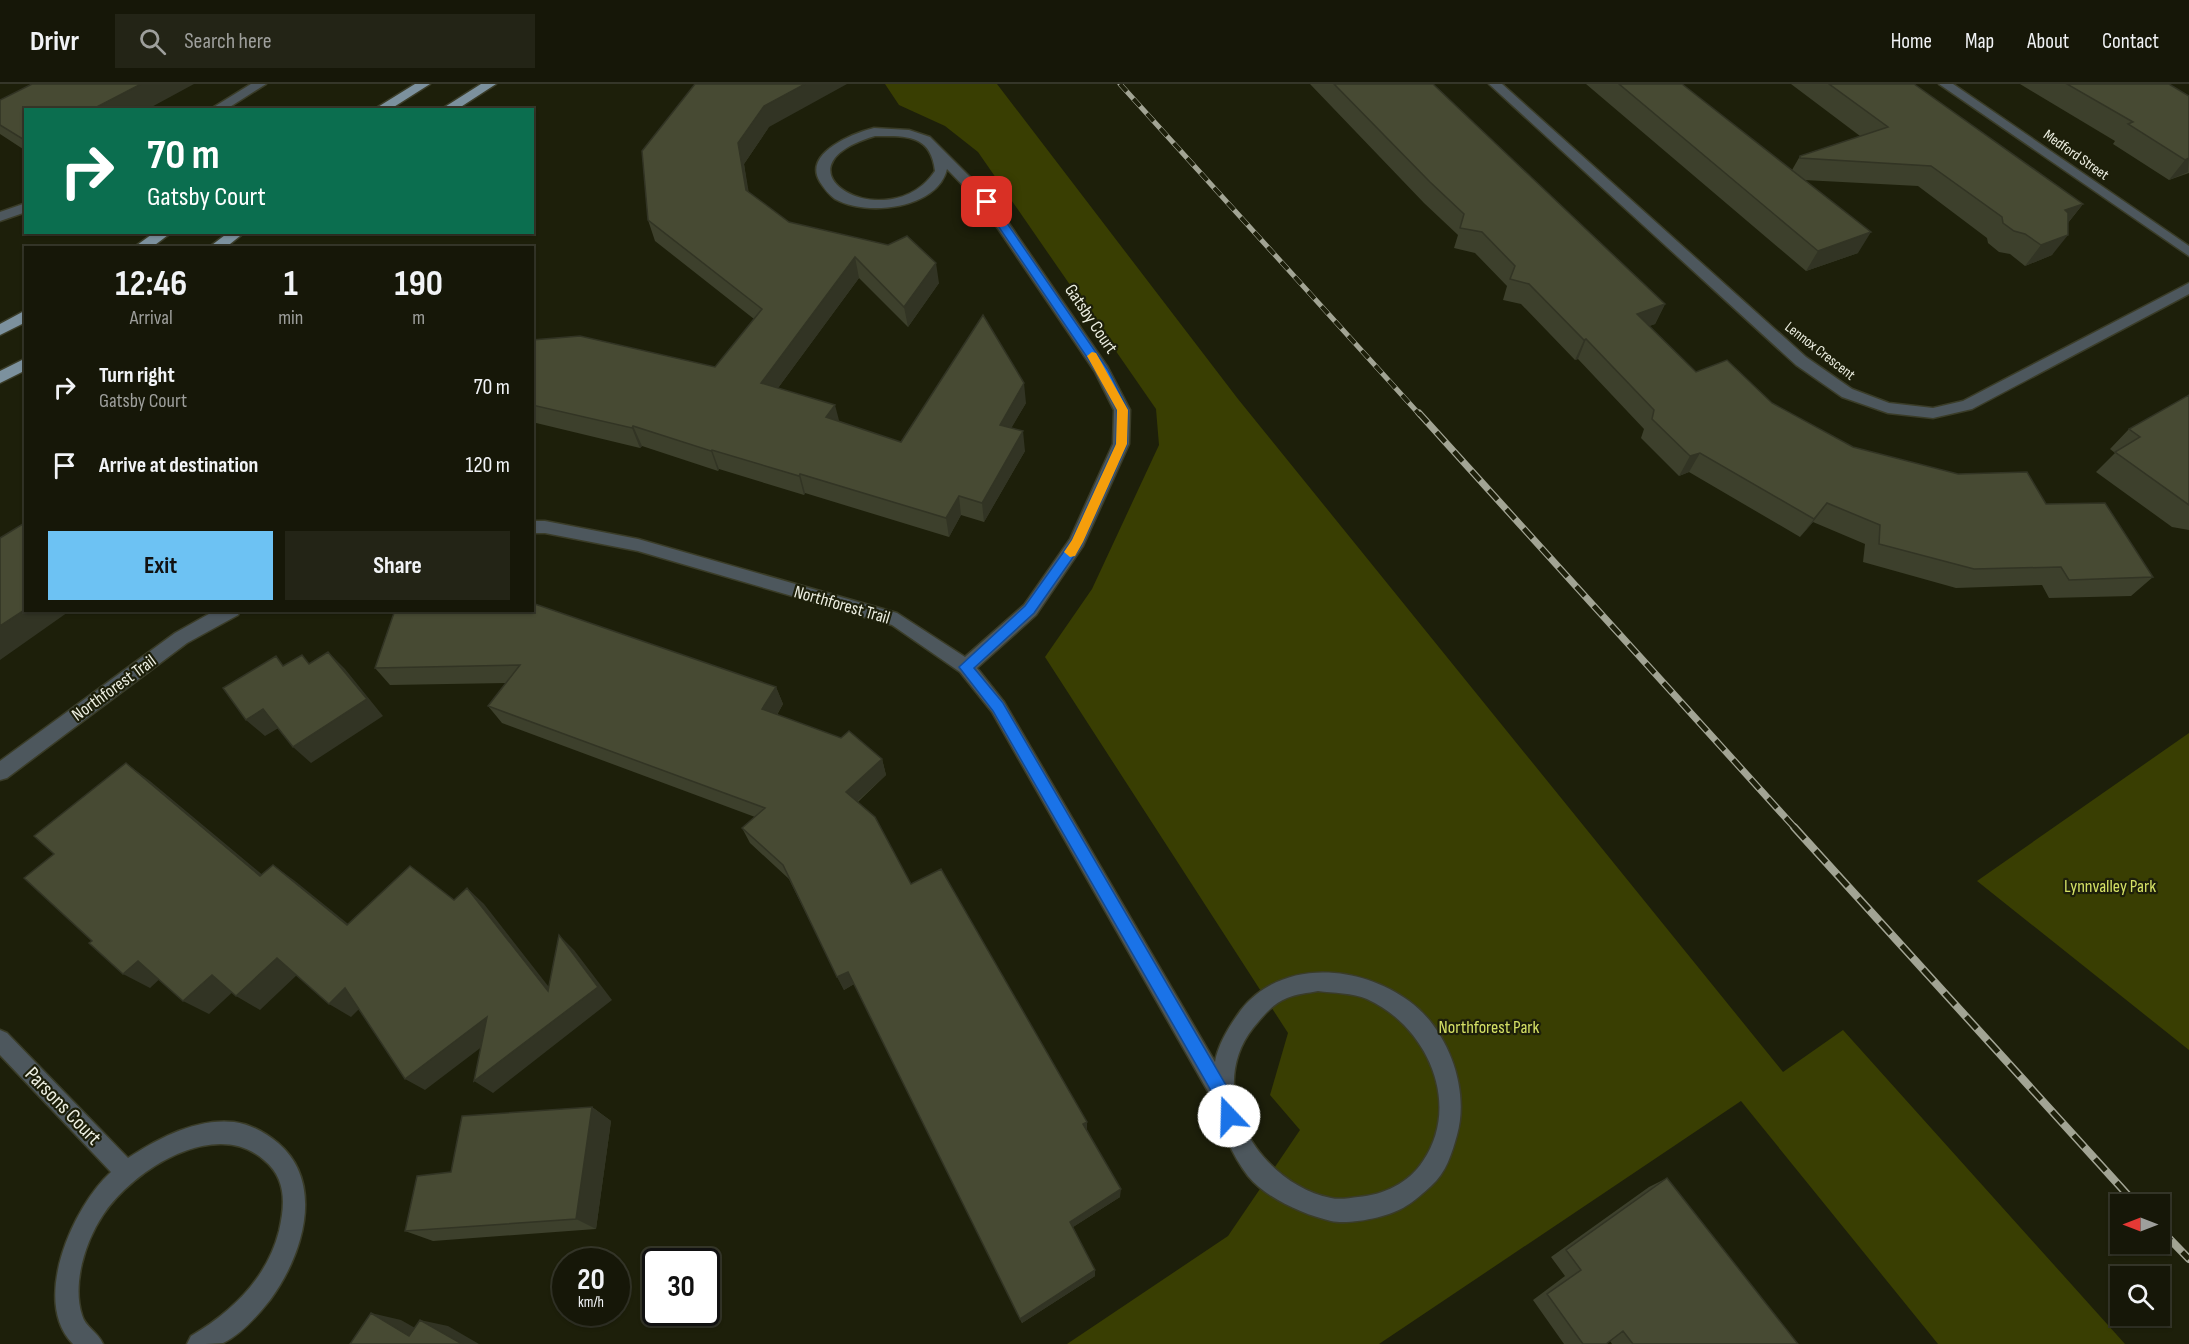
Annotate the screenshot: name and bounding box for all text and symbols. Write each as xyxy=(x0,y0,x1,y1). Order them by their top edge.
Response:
search box xyxy=(115,14,535,68)
text: Drivr xyxy=(30,25,79,58)
icon: search xyxy=(136,25,169,58)
text: Search here xyxy=(184,28,272,55)
text: Home xyxy=(1891,29,1932,54)
text: Map xyxy=(1965,29,1994,54)
text: About xyxy=(2027,29,2069,54)
text: Contact xyxy=(2102,29,2159,54)
street label: Medford Street xyxy=(2040,125,2113,185)
text: 70 m xyxy=(147,130,220,181)
icon: right xyxy=(48,132,126,210)
pin xyxy=(961,176,1012,227)
text: Gatsby Court xyxy=(147,181,266,213)
icon: arrive xyxy=(970,185,1003,218)
text: 12:46 xyxy=(115,263,187,306)
text: 1 xyxy=(284,263,298,306)
text: 190 xyxy=(395,263,443,306)
street label: Gatsby Court xyxy=(1060,280,1122,358)
text: Arrival xyxy=(130,306,173,330)
text: min xyxy=(278,306,303,330)
text: m xyxy=(412,306,425,330)
street label: Lennox Crescent xyxy=(1781,318,1859,385)
text: Turn right xyxy=(99,362,175,389)
icon: right xyxy=(48,371,81,404)
text: 70 m xyxy=(474,374,510,401)
text: Gatsby Court xyxy=(99,389,187,413)
icon: arrive xyxy=(48,449,81,482)
text: Arrive at destination xyxy=(99,452,258,479)
text: 120 m xyxy=(466,452,510,479)
button: Exit xyxy=(48,531,273,600)
button: Share xyxy=(285,531,510,600)
street label: Northforest Trail xyxy=(792,581,892,629)
street label: Northforest Trail xyxy=(68,650,160,726)
park label: Lynnvalley Park xyxy=(2064,876,2156,897)
park label: Northforest Park xyxy=(1439,1017,1540,1038)
street label: Parsons Court xyxy=(20,1062,106,1150)
position arrow xyxy=(1197,1084,1261,1148)
north arrow xyxy=(2110,1194,2170,1254)
map controls xyxy=(2110,1194,2170,1326)
speed limit sign: 30 xyxy=(642,1248,720,1326)
text: 20 xyxy=(577,1262,605,1298)
button: search xyxy=(2110,1266,2170,1326)
text: km/h xyxy=(578,1293,604,1312)

